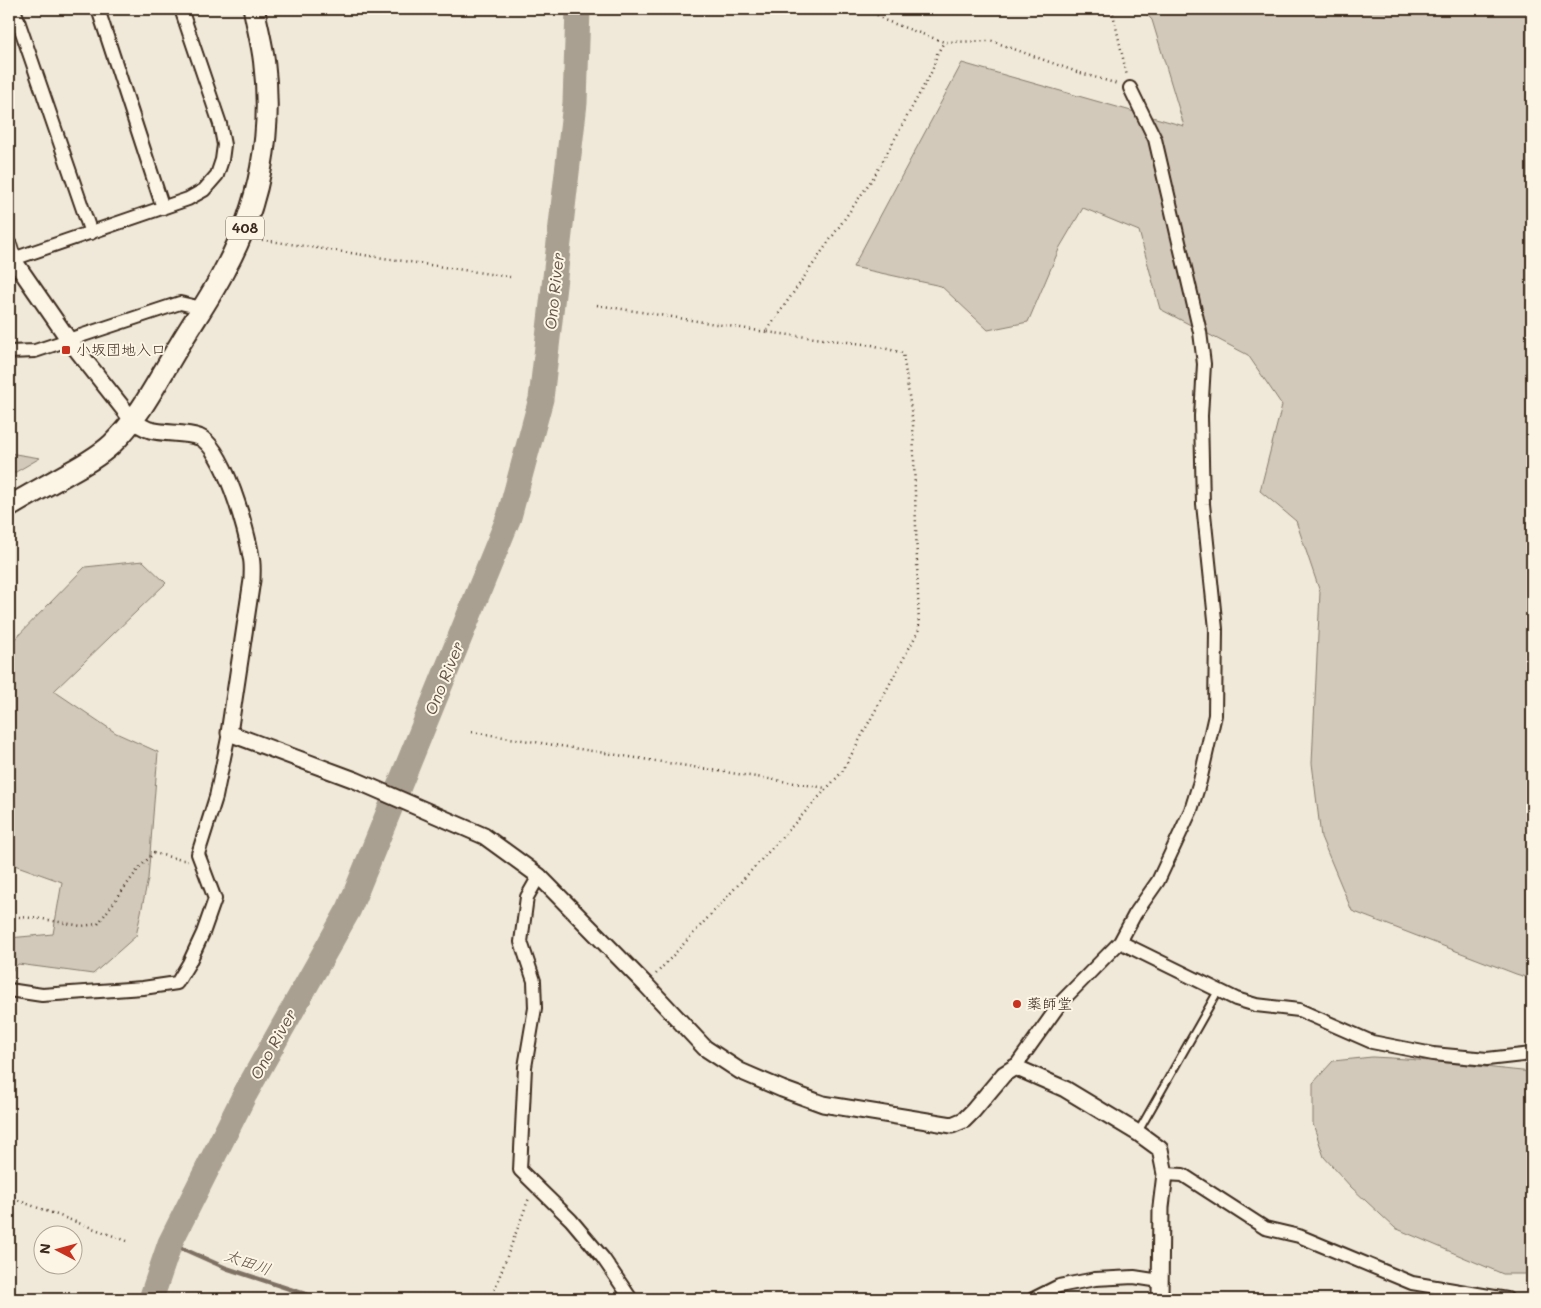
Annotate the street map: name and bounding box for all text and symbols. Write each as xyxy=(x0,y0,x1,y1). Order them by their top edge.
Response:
road number: 408 xyxy=(226,217,264,240)
water label: Ono River xyxy=(539,251,568,331)
place label: 小坂団地入口 xyxy=(76,339,166,359)
marker: 小坂団地入口 xyxy=(60,344,72,356)
water label: Ono River xyxy=(419,638,468,718)
place label: 薬師堂 xyxy=(1027,993,1072,1013)
marker: 薬師堂 xyxy=(1011,998,1023,1010)
water label: Ono River xyxy=(245,1005,301,1083)
north arrow xyxy=(32,1226,82,1276)
text: N xyxy=(35,1242,55,1255)
water label: 太田川 xyxy=(222,1244,274,1279)

